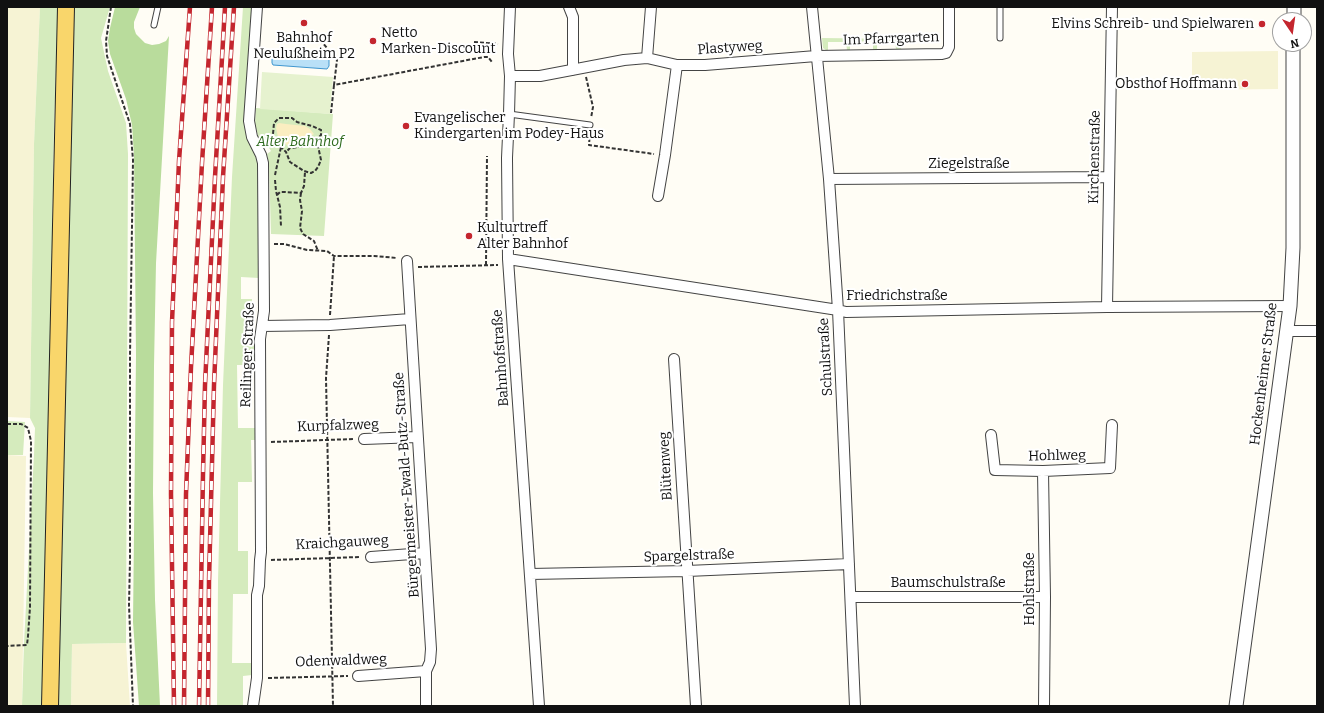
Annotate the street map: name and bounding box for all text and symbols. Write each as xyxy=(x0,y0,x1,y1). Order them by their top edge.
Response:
north arrow xyxy=(1272,12,1312,52)
place label: Elvins Schreib- und Spielwaren xyxy=(1051,16,1254,32)
marker: Bahnhof Neulußheim P2 xyxy=(299,18,309,28)
marker: Elvins Schreib- und Spielwaren xyxy=(1257,19,1267,29)
place label: Netto Marken-Discount xyxy=(381,25,495,58)
street label: Im Pfarrgarten xyxy=(842,29,940,49)
place label: Bahnhof Neulußheim P2 xyxy=(253,30,355,62)
marker: Netto Marken-Discount xyxy=(368,36,378,46)
text: N xyxy=(1289,36,1300,50)
street label: Plastyweg xyxy=(697,37,763,59)
place label: Obsthof Hoffmann xyxy=(1115,76,1237,92)
marker: Obsthof Hoffmann xyxy=(1240,79,1250,89)
place label: Evangelischer Kindergarten im Podey-Haus xyxy=(414,110,604,142)
street label: Kirchenstraße xyxy=(1086,110,1104,204)
marker: Evangelischer Kindergarten im Podey-Haus xyxy=(401,121,411,131)
park label: Alter Bahnhof xyxy=(256,134,344,150)
street label: Ziegelstraße xyxy=(928,156,1010,172)
place label: Kulturtreff Alter Bahnhof xyxy=(477,220,568,252)
marker: Kulturtreff Alter Bahnhof xyxy=(464,231,474,241)
street label: Friedrichstraße xyxy=(846,288,948,304)
street label: Reilinger Straße xyxy=(238,302,258,408)
street label: Hockenheimer Straße xyxy=(1247,302,1281,446)
street label: Bahnhofstraße xyxy=(489,309,513,407)
street label: Schulstraße xyxy=(816,317,836,397)
street label: Bürgermeister-Ewald-Butz-Straße xyxy=(391,372,423,598)
street label: Kurpfalzweg xyxy=(297,416,379,436)
street label: Blütenweg xyxy=(656,431,676,501)
street label: Hohlweg xyxy=(1028,447,1086,465)
street label: Kraichgauweg xyxy=(295,532,389,554)
street label: Spargelstraße xyxy=(643,546,735,566)
street label: Hohlstraße xyxy=(1022,552,1038,626)
street label: Baumschulstraße xyxy=(890,575,1006,591)
street label: Odenwaldweg xyxy=(295,651,387,671)

